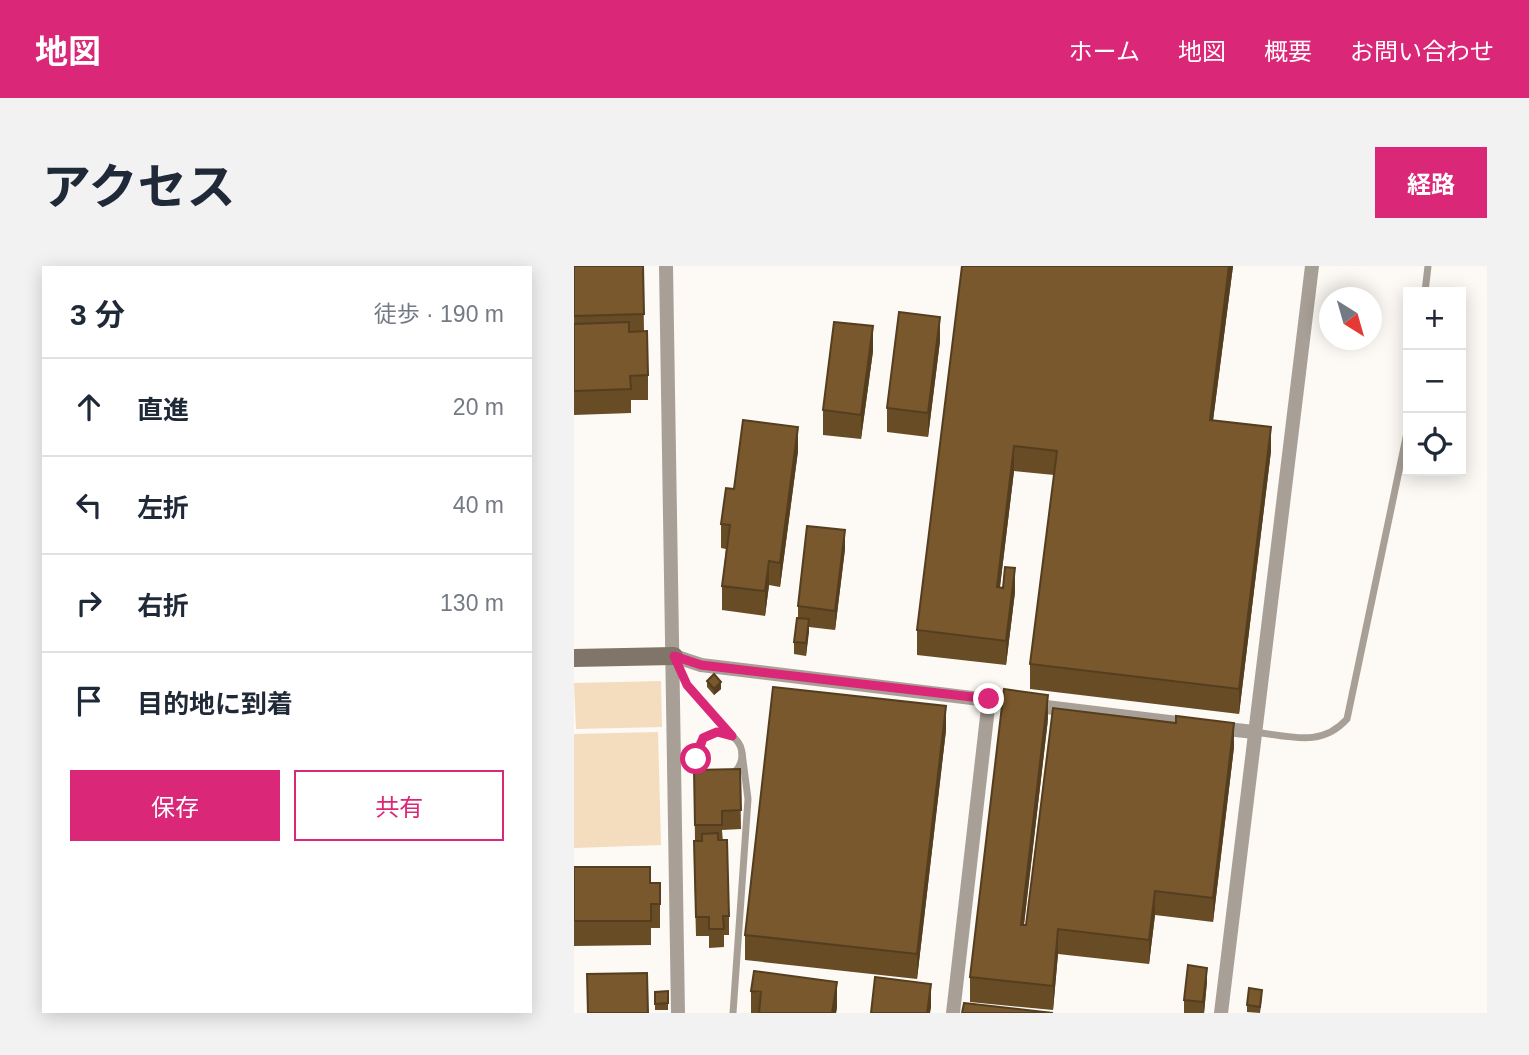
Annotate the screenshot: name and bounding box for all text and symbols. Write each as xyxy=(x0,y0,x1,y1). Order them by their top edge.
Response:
text: 地図 xyxy=(35,33,101,70)
text: ホーム xyxy=(1069,38,1140,65)
text: 地図 xyxy=(1178,38,1226,65)
text: 概要 xyxy=(1264,38,1312,65)
text: お問い合わせ xyxy=(1350,38,1494,65)
button: 経路 xyxy=(1375,147,1487,218)
text: アクセス xyxy=(42,160,236,214)
north arrow xyxy=(1319,287,1382,350)
map controls xyxy=(1403,287,1466,476)
button: + xyxy=(1403,287,1466,350)
text: 3 分 xyxy=(70,298,125,331)
text: 徒歩 · 190 m xyxy=(374,301,504,327)
button: − xyxy=(1403,350,1466,413)
icon: ahead xyxy=(70,388,108,426)
text: 20 m xyxy=(453,394,504,420)
text: 直進 xyxy=(137,395,189,425)
button: locate xyxy=(1403,413,1466,476)
icon: left xyxy=(70,486,108,524)
text: 40 m xyxy=(453,492,504,518)
text: 左折 xyxy=(137,493,189,523)
icon: right xyxy=(70,584,108,622)
text: 130 m xyxy=(440,590,504,616)
text: 右折 xyxy=(137,591,189,621)
icon: arrive xyxy=(70,682,108,720)
route end xyxy=(973,683,1004,714)
text: 目的地に到着 xyxy=(137,689,293,719)
route start xyxy=(680,743,711,774)
button: 保存 xyxy=(70,770,280,841)
button: 共有 xyxy=(294,770,504,841)

